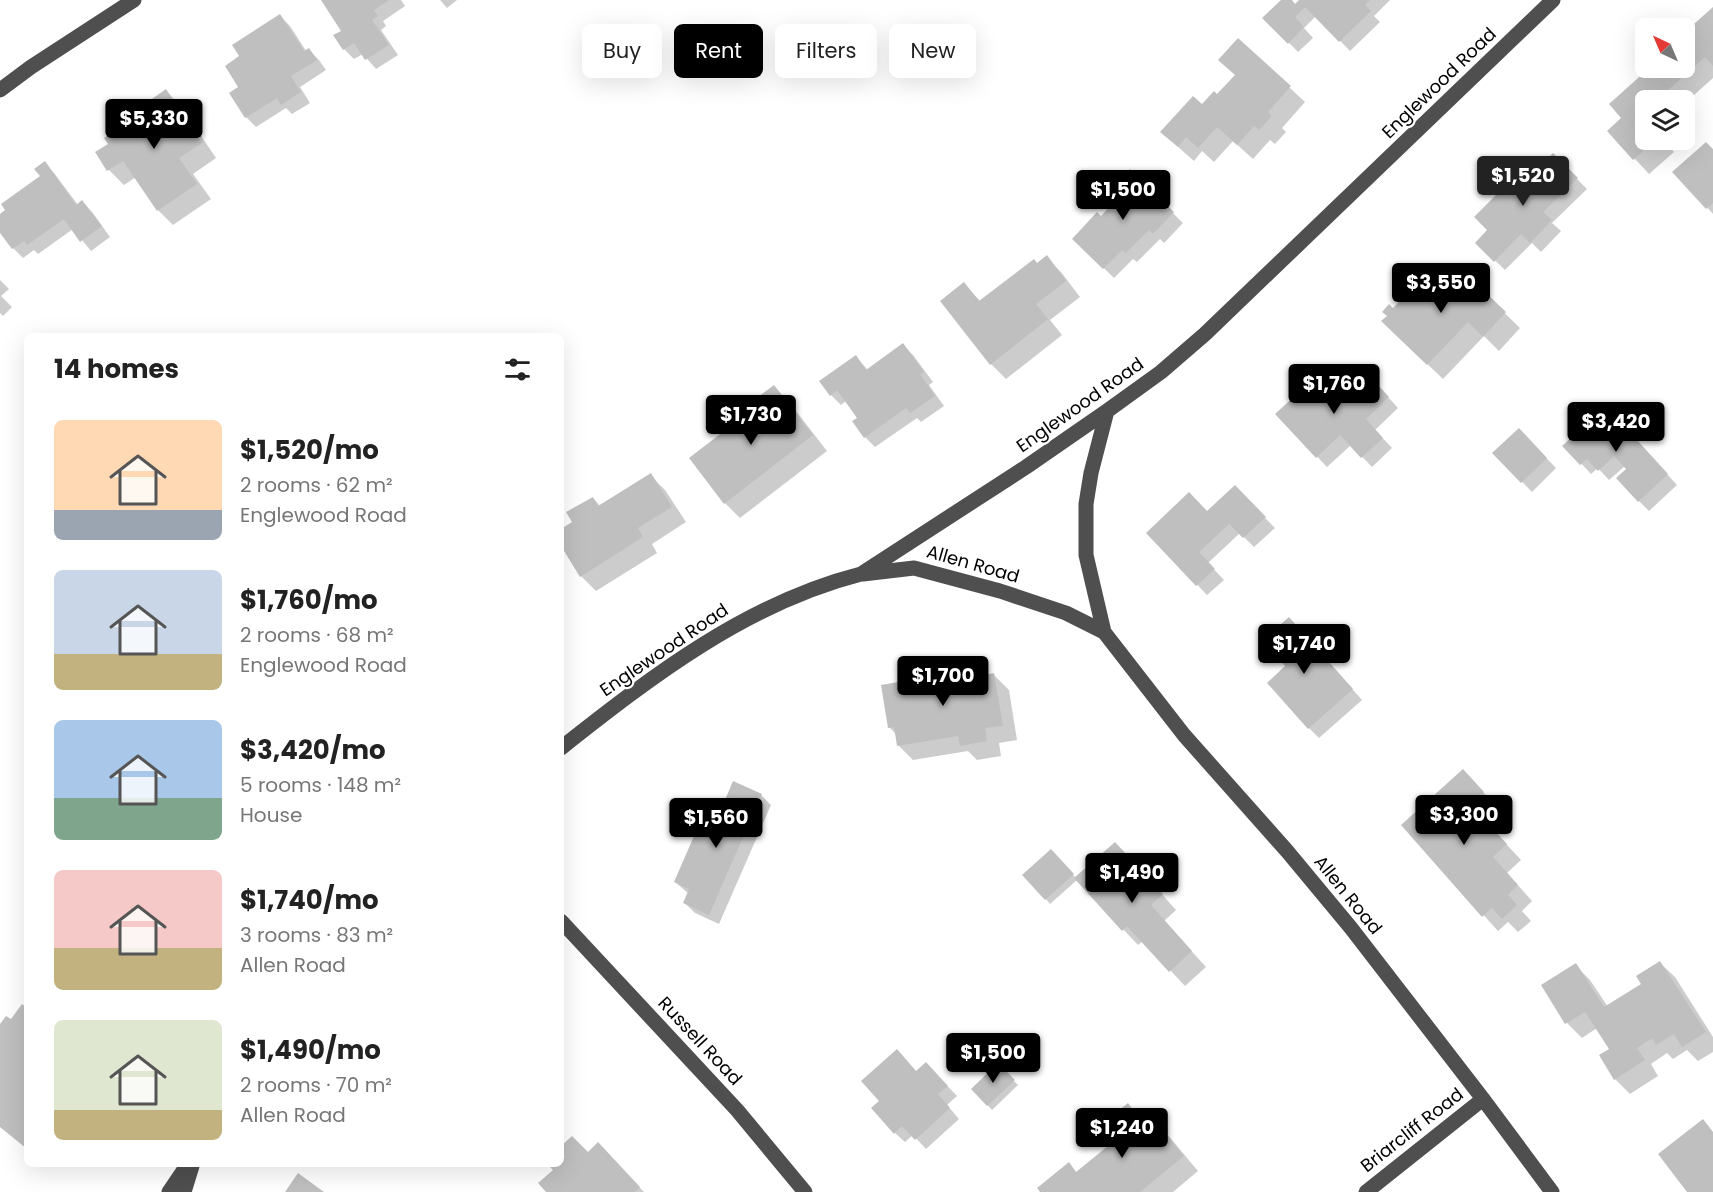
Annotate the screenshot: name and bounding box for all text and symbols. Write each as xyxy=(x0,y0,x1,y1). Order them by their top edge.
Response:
north arrow xyxy=(1635,18,1695,78)
map controls xyxy=(1635,18,1695,150)
street label: Englewood Road xyxy=(1376,22,1501,144)
chip: Buy xyxy=(582,24,662,78)
chip: Rent xyxy=(674,24,763,78)
chip: Filters xyxy=(775,24,877,78)
chip: New xyxy=(889,24,976,78)
button: layers xyxy=(1635,90,1695,150)
pin: $5,330 xyxy=(105,99,203,150)
text: $5,330 xyxy=(119,104,189,132)
pin: $1,520 xyxy=(1474,156,1572,207)
text: $1,520 xyxy=(1491,161,1555,189)
pin: $1,500 xyxy=(1074,170,1172,221)
text: $1,500 xyxy=(1090,175,1156,203)
pin: $3,550 xyxy=(1392,263,1490,314)
text: $3,550 xyxy=(1406,268,1476,296)
text: 14 homes xyxy=(54,351,179,387)
street label: Englewood Road xyxy=(1011,351,1148,458)
icon: filters xyxy=(501,353,534,386)
pin: $1,760 xyxy=(1285,364,1383,415)
text: $1,760 xyxy=(1303,369,1365,397)
pin: $1,730 xyxy=(702,395,800,446)
text: $1,730 xyxy=(720,400,782,428)
pin: $3,420 xyxy=(1567,402,1665,453)
text: $3,420 xyxy=(1582,407,1651,435)
text: $1,520/mo xyxy=(240,432,379,468)
icon: home xyxy=(102,444,174,516)
text: 2 rooms · 62 m² xyxy=(240,471,393,499)
text: Englewood Road xyxy=(240,501,407,529)
street label: Allen Road xyxy=(924,538,1022,589)
text: $1,760/mo xyxy=(240,582,378,618)
icon: home xyxy=(102,594,174,666)
street label: Englewood Road xyxy=(595,597,733,702)
text: 2 rooms · 68 m² xyxy=(240,621,394,649)
pin: $1,740 xyxy=(1255,624,1353,675)
text: $1,740 xyxy=(1272,629,1336,657)
text: Englewood Road xyxy=(240,651,407,679)
pin: $1,700 xyxy=(894,656,992,707)
text: $1,700 xyxy=(911,661,975,689)
text: $3,420/mo xyxy=(240,732,386,768)
icon: home xyxy=(102,744,174,816)
text: 5 rooms · 148 m² xyxy=(240,771,401,799)
pin: $3,300 xyxy=(1415,795,1513,846)
pin: $1,560 xyxy=(667,798,765,849)
text: $3,300 xyxy=(1429,800,1499,828)
text: House xyxy=(240,801,302,829)
text: $1,560 xyxy=(683,803,749,831)
street label: Allen Road xyxy=(1309,850,1388,940)
pin: $1,490 xyxy=(1083,853,1181,904)
text: $1,490 xyxy=(1099,858,1165,886)
text: $1,740/mo xyxy=(240,882,379,918)
icon: home xyxy=(102,894,174,966)
text: 3 rooms · 83 m² xyxy=(240,921,393,949)
text: Allen Road xyxy=(240,951,346,979)
street label: Russell Road xyxy=(653,991,748,1090)
text: $1,490/mo xyxy=(240,1032,381,1068)
pin: $1,500 xyxy=(944,1033,1042,1084)
text: $1,500 xyxy=(960,1038,1026,1066)
icon: home xyxy=(102,1044,174,1116)
text: 2 rooms · 70 m² xyxy=(240,1071,392,1099)
street label: Briarcliff Road xyxy=(1355,1081,1468,1178)
text: Allen Road xyxy=(240,1101,346,1129)
pin: $1,240 xyxy=(1073,1108,1171,1159)
text: $1,240 xyxy=(1090,1113,1154,1141)

